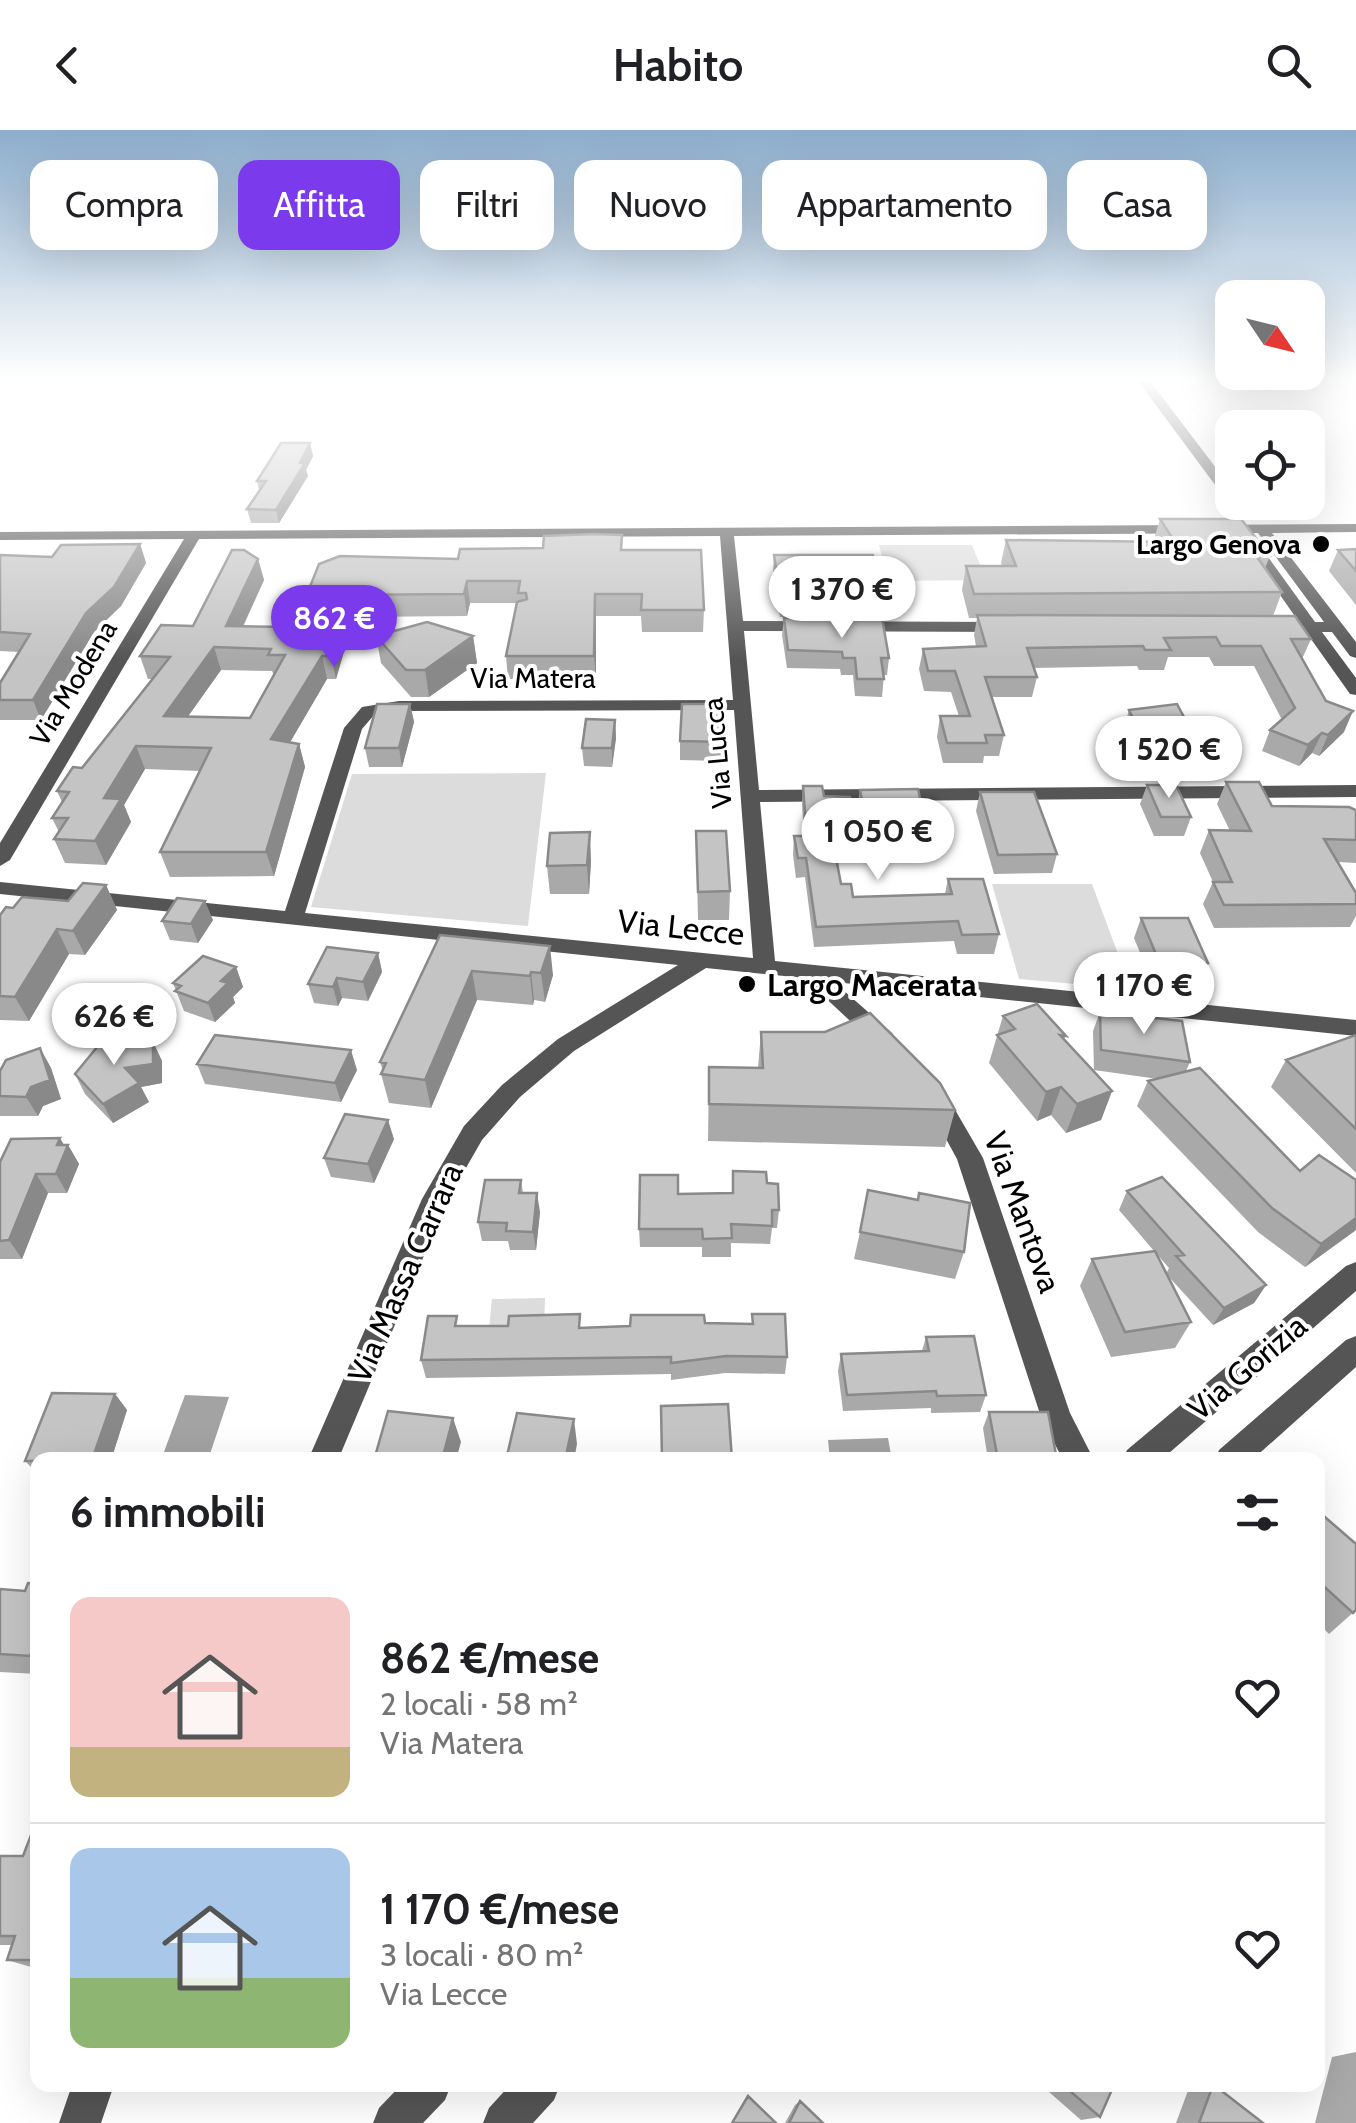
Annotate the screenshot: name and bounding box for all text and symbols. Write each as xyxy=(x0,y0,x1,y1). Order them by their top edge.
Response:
icon: back xyxy=(40,38,95,93)
text: Habito xyxy=(613,38,743,92)
icon: search xyxy=(1261,38,1316,93)
chip: Compra xyxy=(30,160,218,250)
chip: Affitta xyxy=(238,160,400,250)
chip: Filtri xyxy=(420,160,554,250)
chip: Nuovo xyxy=(574,160,742,250)
chip: Appartamento xyxy=(762,160,1047,250)
chip: Casa xyxy=(1067,160,1207,250)
north arrow xyxy=(1215,280,1325,390)
map controls xyxy=(1215,280,1325,520)
button: locate xyxy=(1215,410,1325,520)
place label: Largo Genova xyxy=(1136,527,1301,561)
marker: Largo Genova xyxy=(1310,533,1332,555)
pin: 1 370 € xyxy=(750,556,934,641)
text: 1 370 € xyxy=(791,569,893,608)
pin: 862 € xyxy=(264,585,404,670)
text: 862 € xyxy=(293,598,375,637)
street label: Via Modena xyxy=(22,613,124,752)
street label: Via Matera xyxy=(470,661,596,695)
street label: Via Lucca xyxy=(695,696,739,810)
pin: 1 520 € xyxy=(1077,716,1261,801)
text: 1 520 € xyxy=(1117,729,1221,768)
pin: 1 050 € xyxy=(786,798,970,883)
text: 1 050 € xyxy=(823,811,933,850)
street label: Via Lecce xyxy=(616,901,746,953)
pin: 1 170 € xyxy=(1052,952,1236,1037)
place label: Largo Macerata xyxy=(767,965,977,1004)
text: 1 170 € xyxy=(1095,965,1193,1004)
marker: Largo Macerata xyxy=(736,973,758,995)
pin: 626 € xyxy=(44,983,184,1068)
text: 626 € xyxy=(74,996,154,1035)
street label: Via Mantova xyxy=(976,1126,1070,1298)
street label: Via Massa Carrara xyxy=(339,1157,471,1389)
street label: Via Gorizia xyxy=(1180,1306,1315,1428)
icon: filters xyxy=(1230,1485,1285,1540)
text: 6 immobili xyxy=(70,1486,265,1538)
text: 862 €/mese xyxy=(380,1632,599,1684)
icon: home xyxy=(150,1637,270,1757)
icon: heart xyxy=(1230,1670,1285,1725)
text: 2 locali · 58 m² xyxy=(380,1684,578,1723)
text: Via Matera xyxy=(380,1723,523,1762)
text: 1 170 €/mese xyxy=(380,1883,619,1935)
icon: home xyxy=(150,1888,270,2008)
icon: heart xyxy=(1230,1921,1285,1976)
text: 3 locali · 80 m² xyxy=(380,1935,583,1974)
text: Via Lecce xyxy=(380,1974,507,2013)

